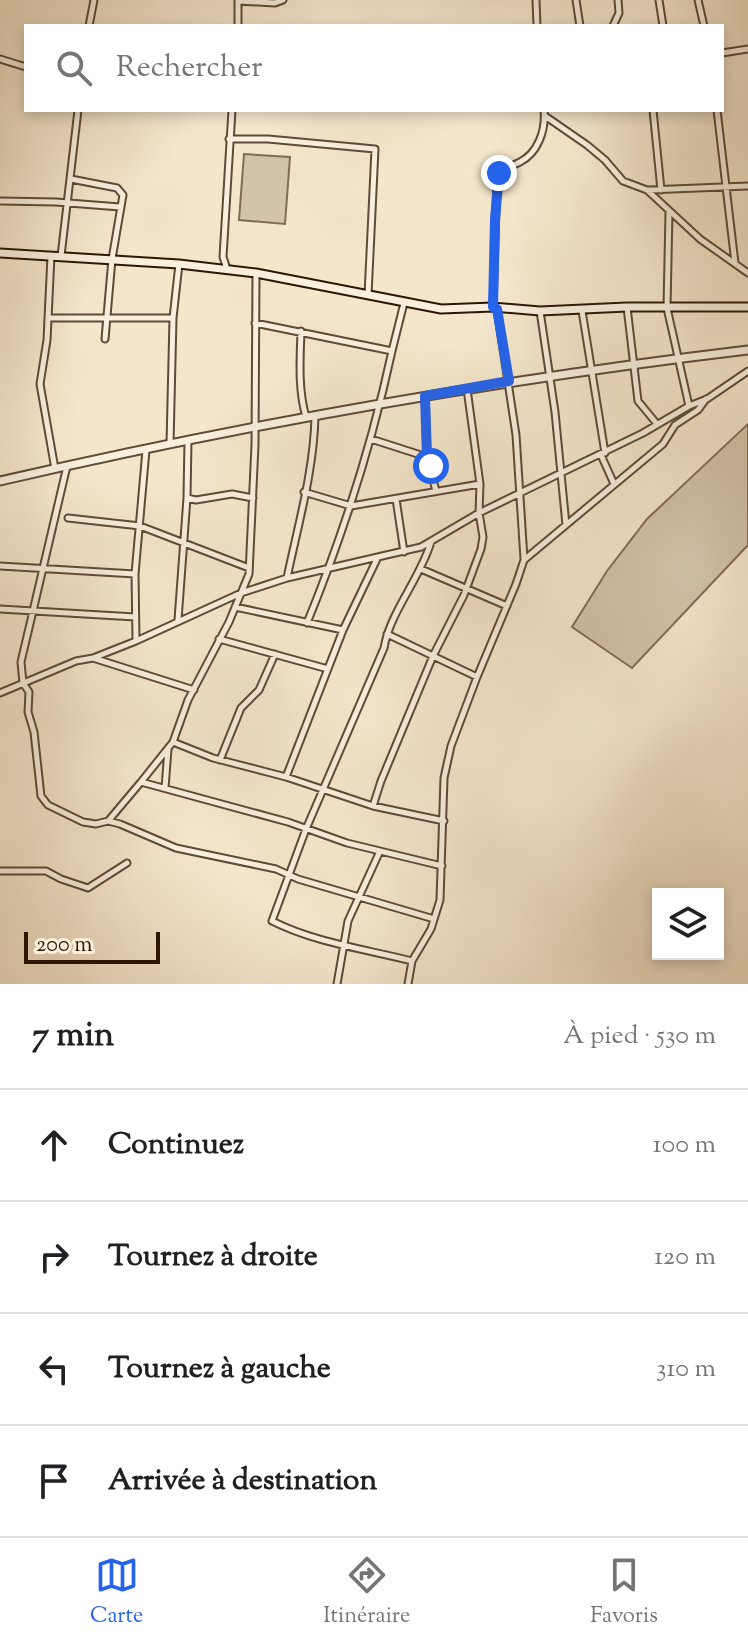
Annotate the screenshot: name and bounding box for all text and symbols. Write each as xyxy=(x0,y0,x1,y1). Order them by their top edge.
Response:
search box xyxy=(24,24,724,112)
icon: search xyxy=(52,46,96,90)
text: Rechercher xyxy=(116,47,263,90)
route end xyxy=(481,155,517,191)
route start xyxy=(413,448,449,484)
map controls xyxy=(652,888,724,960)
button: layers xyxy=(652,888,724,960)
scale bar xyxy=(24,928,160,964)
text: 200 m xyxy=(36,930,92,962)
text: 7 min xyxy=(32,1012,114,1061)
text: À pied · 530 m xyxy=(563,1018,716,1055)
icon: ahead xyxy=(32,1123,76,1167)
text: Continuez xyxy=(108,1124,244,1167)
text: 100 m xyxy=(653,1127,716,1164)
icon: right xyxy=(32,1235,76,1279)
text: Tournez à droite xyxy=(108,1236,318,1279)
text: 120 m xyxy=(654,1239,716,1276)
icon: left xyxy=(32,1347,76,1391)
text: Tournez à gauche xyxy=(108,1348,331,1391)
text: 310 m xyxy=(656,1351,716,1388)
icon: arrive xyxy=(32,1459,76,1503)
text: Arrivée à destination xyxy=(108,1460,377,1503)
tab: Carte xyxy=(90,1553,143,1633)
tab: Itinéraire xyxy=(323,1553,410,1633)
tab: Favoris xyxy=(590,1553,658,1633)

